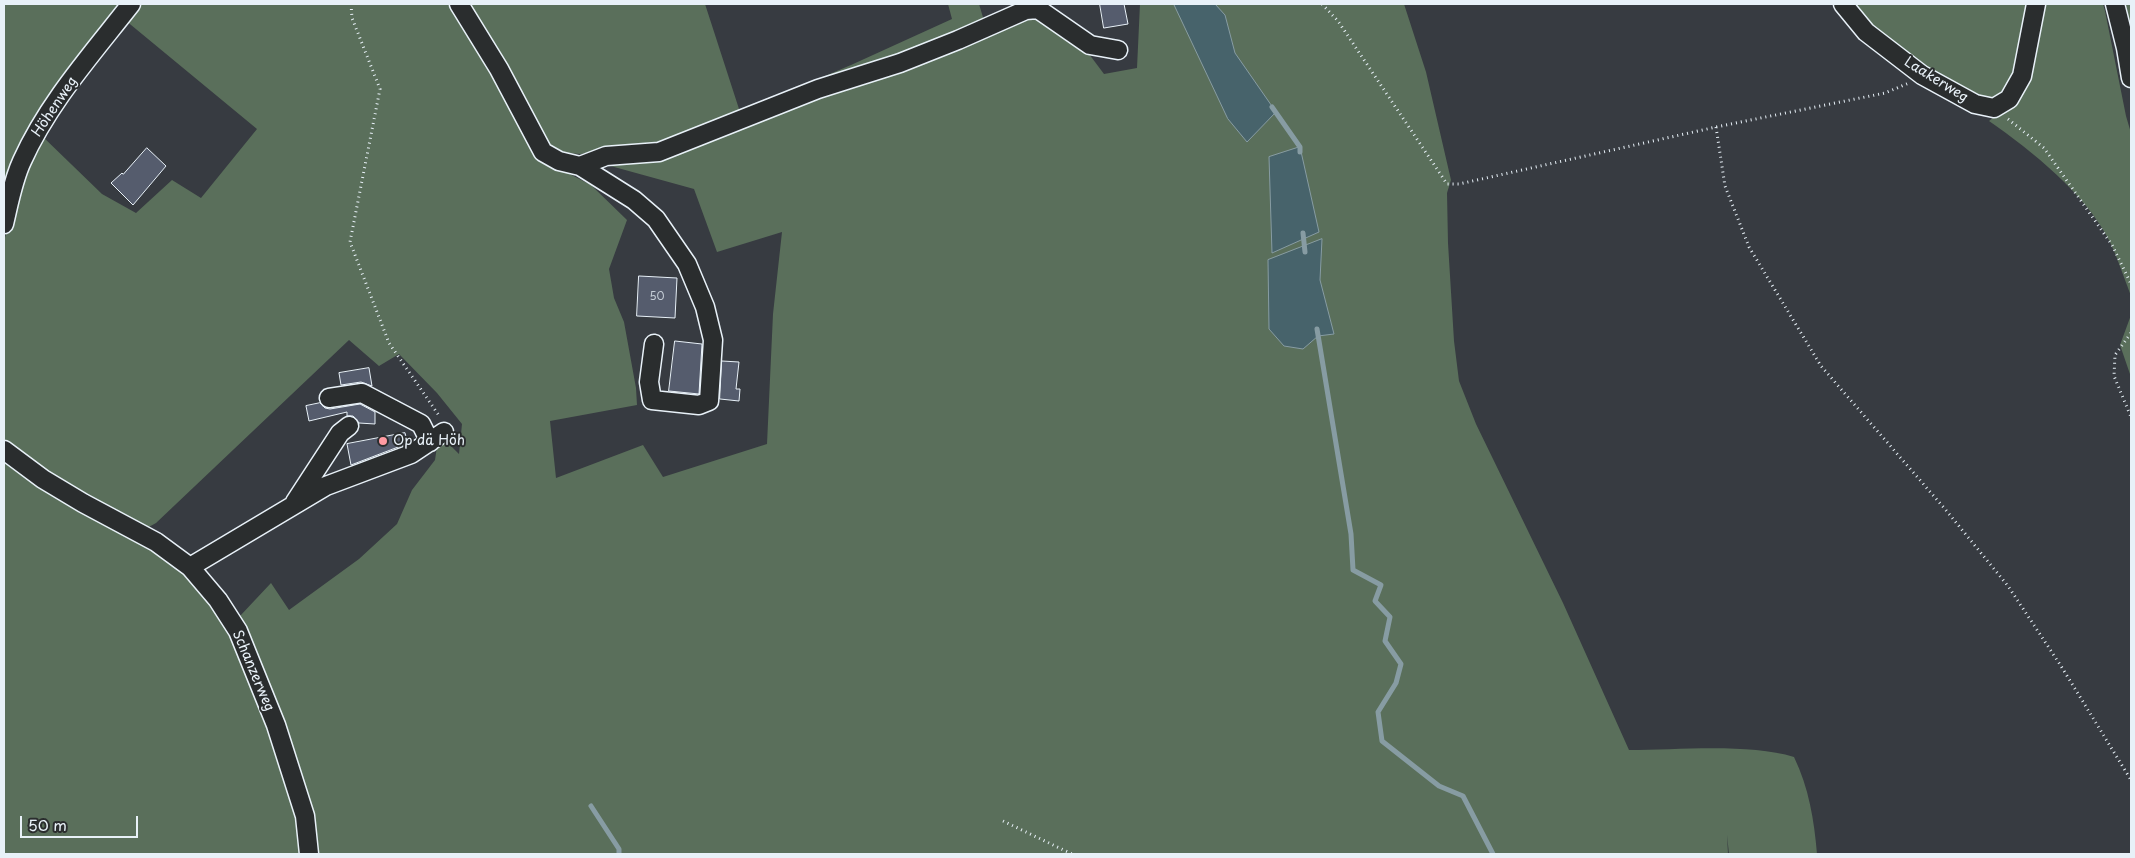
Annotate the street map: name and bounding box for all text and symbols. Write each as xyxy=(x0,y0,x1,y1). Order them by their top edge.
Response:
street label: Laakerweg xyxy=(1901,54,1971,106)
street label: Höhenweg xyxy=(29,74,81,140)
house number: 50 xyxy=(649,290,665,304)
place label: Op dä Höh xyxy=(393,433,465,449)
marker: Op dä Höh xyxy=(377,435,389,447)
street label: Schanzerweg xyxy=(228,628,278,714)
scale bar xyxy=(22,806,140,838)
text: 50 m xyxy=(28,813,67,836)

